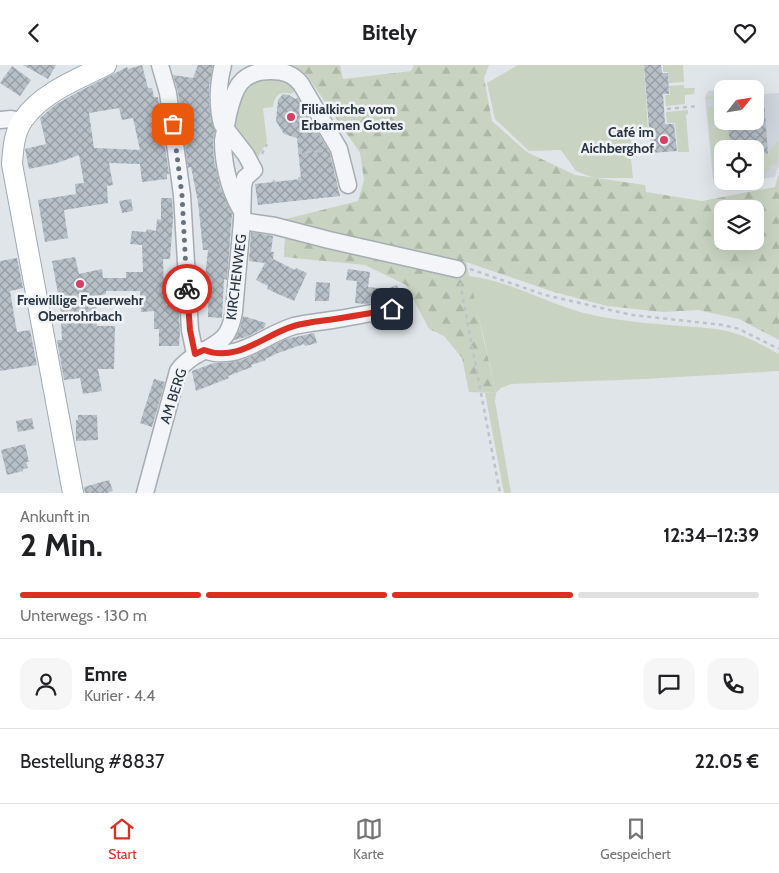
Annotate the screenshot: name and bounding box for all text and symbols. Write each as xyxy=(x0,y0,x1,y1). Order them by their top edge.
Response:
icon: back xyxy=(20,19,48,47)
text: Bitely xyxy=(362,19,417,46)
icon: heart xyxy=(731,19,759,47)
north arrow xyxy=(714,80,764,130)
map controls xyxy=(714,80,764,250)
place label: Filialkirche vom Erbarmen Gottes xyxy=(301,100,403,134)
pin xyxy=(152,103,194,145)
icon: bag xyxy=(159,110,187,138)
marker: Filialkirche vom Erbarmen Gottes xyxy=(285,111,297,123)
place label: Café im Aichberghof xyxy=(581,123,654,157)
marker: Café im Aichberghof xyxy=(658,134,670,146)
button: locate xyxy=(714,140,764,190)
button: layers xyxy=(714,200,764,250)
street label: KIRCHENWEG xyxy=(222,233,250,321)
courier xyxy=(162,264,212,314)
icon: bike xyxy=(173,275,201,303)
marker: Freiwillige Feuerwehr Oberrohrbach xyxy=(74,278,86,290)
pin xyxy=(371,288,413,330)
place label: Freiwillige Feuerwehr Oberrohrbach xyxy=(17,291,144,325)
icon: home xyxy=(378,295,406,323)
street label: AM BERG xyxy=(156,366,190,426)
text: Ankunft in xyxy=(20,507,90,526)
text: 12:34–12:39 xyxy=(663,524,759,547)
text: 2 Min. xyxy=(20,525,103,564)
text: Unterwegs · 130 m xyxy=(20,606,147,625)
button: person xyxy=(20,658,72,710)
button: chat xyxy=(643,658,695,710)
button: phone xyxy=(707,658,759,710)
text: Emre xyxy=(84,663,127,686)
text: Kurier · 4.4 xyxy=(84,686,155,705)
text: Bestellung #8837 xyxy=(20,750,165,773)
text: 22.05 € xyxy=(695,750,759,773)
tab: Start xyxy=(108,815,137,863)
tab: Karte xyxy=(353,815,384,863)
tab: Gespeichert xyxy=(600,815,671,863)

